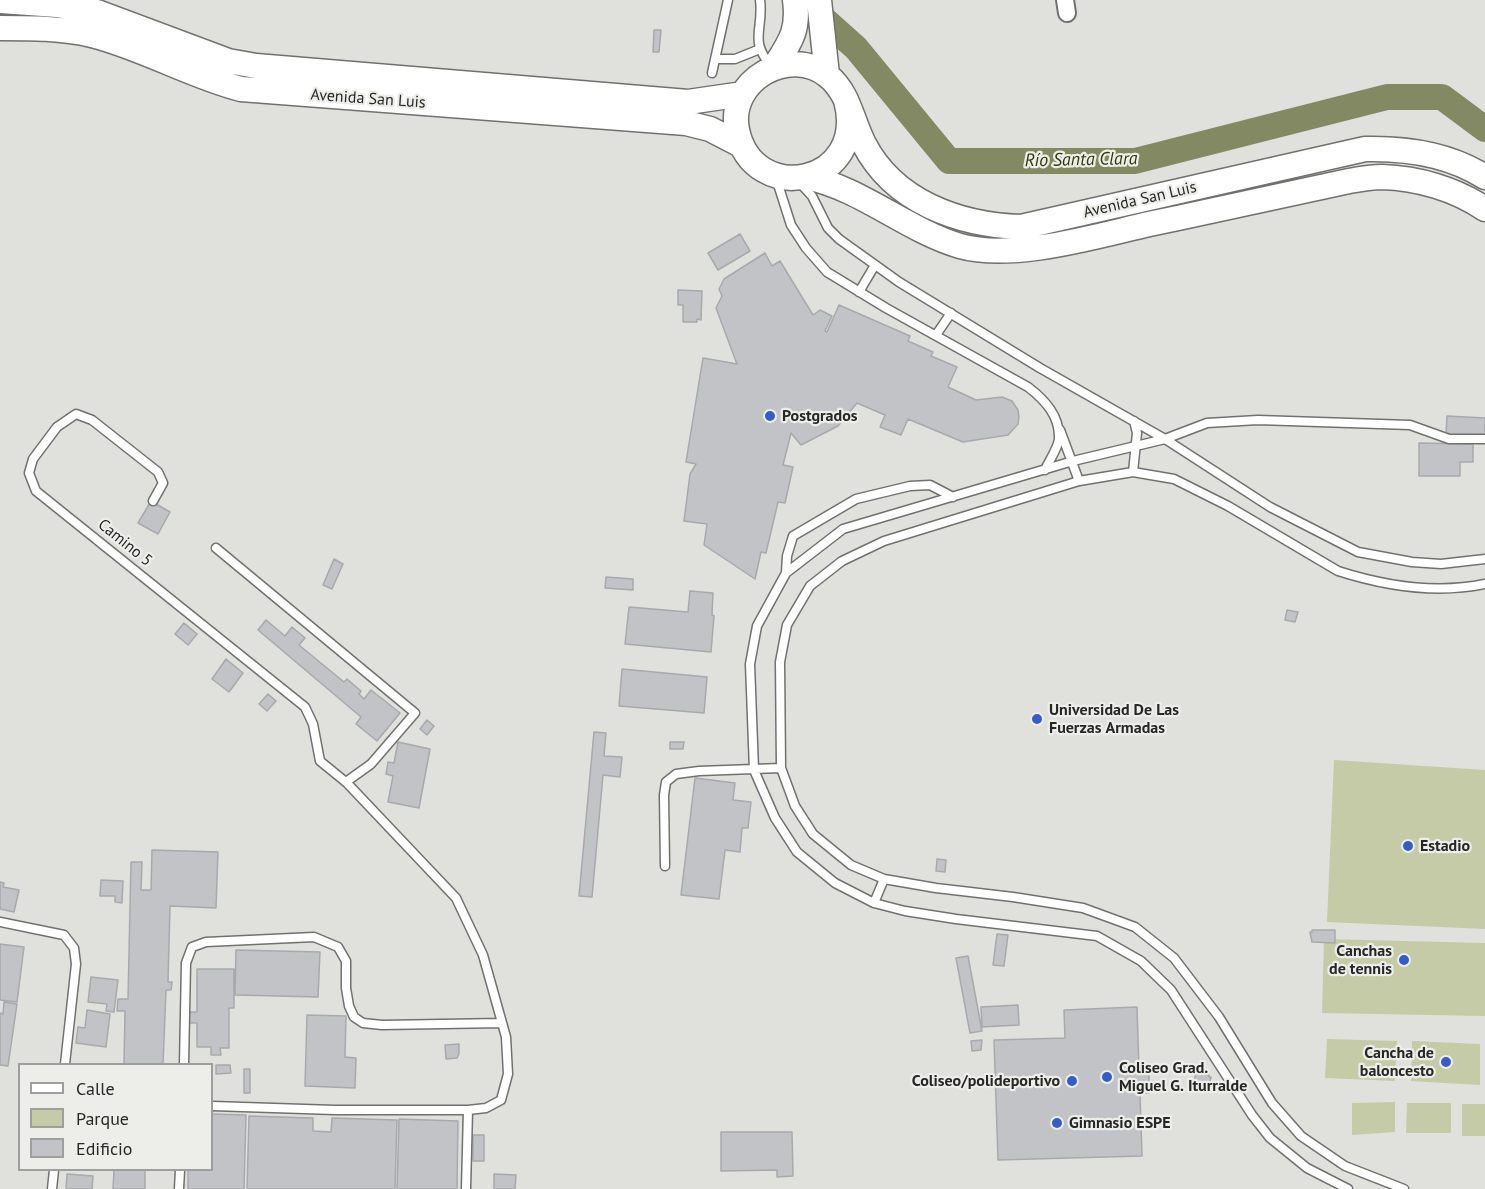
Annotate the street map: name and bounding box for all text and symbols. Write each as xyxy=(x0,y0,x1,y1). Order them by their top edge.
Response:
street label: Avenida San Luis xyxy=(310,85,426,113)
water label: Río Santa Clara xyxy=(1024,148,1138,172)
street label: Avenida San Luis xyxy=(1082,178,1198,222)
place label: Postgrados xyxy=(782,406,858,426)
marker: Postgrados xyxy=(763,409,777,423)
street label: Camino 5 xyxy=(94,515,156,571)
place label: Universidad De Las Fuerzas Armadas xyxy=(1049,700,1179,738)
marker: Universidad De Las Fuerzas Armadas xyxy=(1030,712,1044,726)
place label: Estadio xyxy=(1420,836,1470,856)
marker: Estadio xyxy=(1401,839,1415,853)
place label: Canchas de tennis xyxy=(1329,941,1392,979)
marker: Canchas de tennis xyxy=(1397,953,1411,967)
place label: Cancha de baloncesto xyxy=(1360,1043,1434,1081)
marker: Cancha de baloncesto xyxy=(1439,1055,1453,1069)
place label: Coliseo Grad. Miguel G. Iturralde xyxy=(1119,1058,1247,1096)
legend xyxy=(18,1063,213,1171)
marker: Coliseo Grad. Miguel G. Iturralde xyxy=(1100,1070,1114,1084)
place label: Coliseo/polideportivo xyxy=(912,1071,1060,1091)
marker: Coliseo/polideportivo xyxy=(1065,1074,1079,1088)
text: Calle xyxy=(76,1077,115,1100)
text: Parque xyxy=(76,1107,129,1130)
place label: Gimnasio ESPE xyxy=(1069,1113,1171,1133)
marker: Gimnasio ESPE xyxy=(1050,1116,1064,1130)
text: Edificio xyxy=(76,1137,132,1160)

